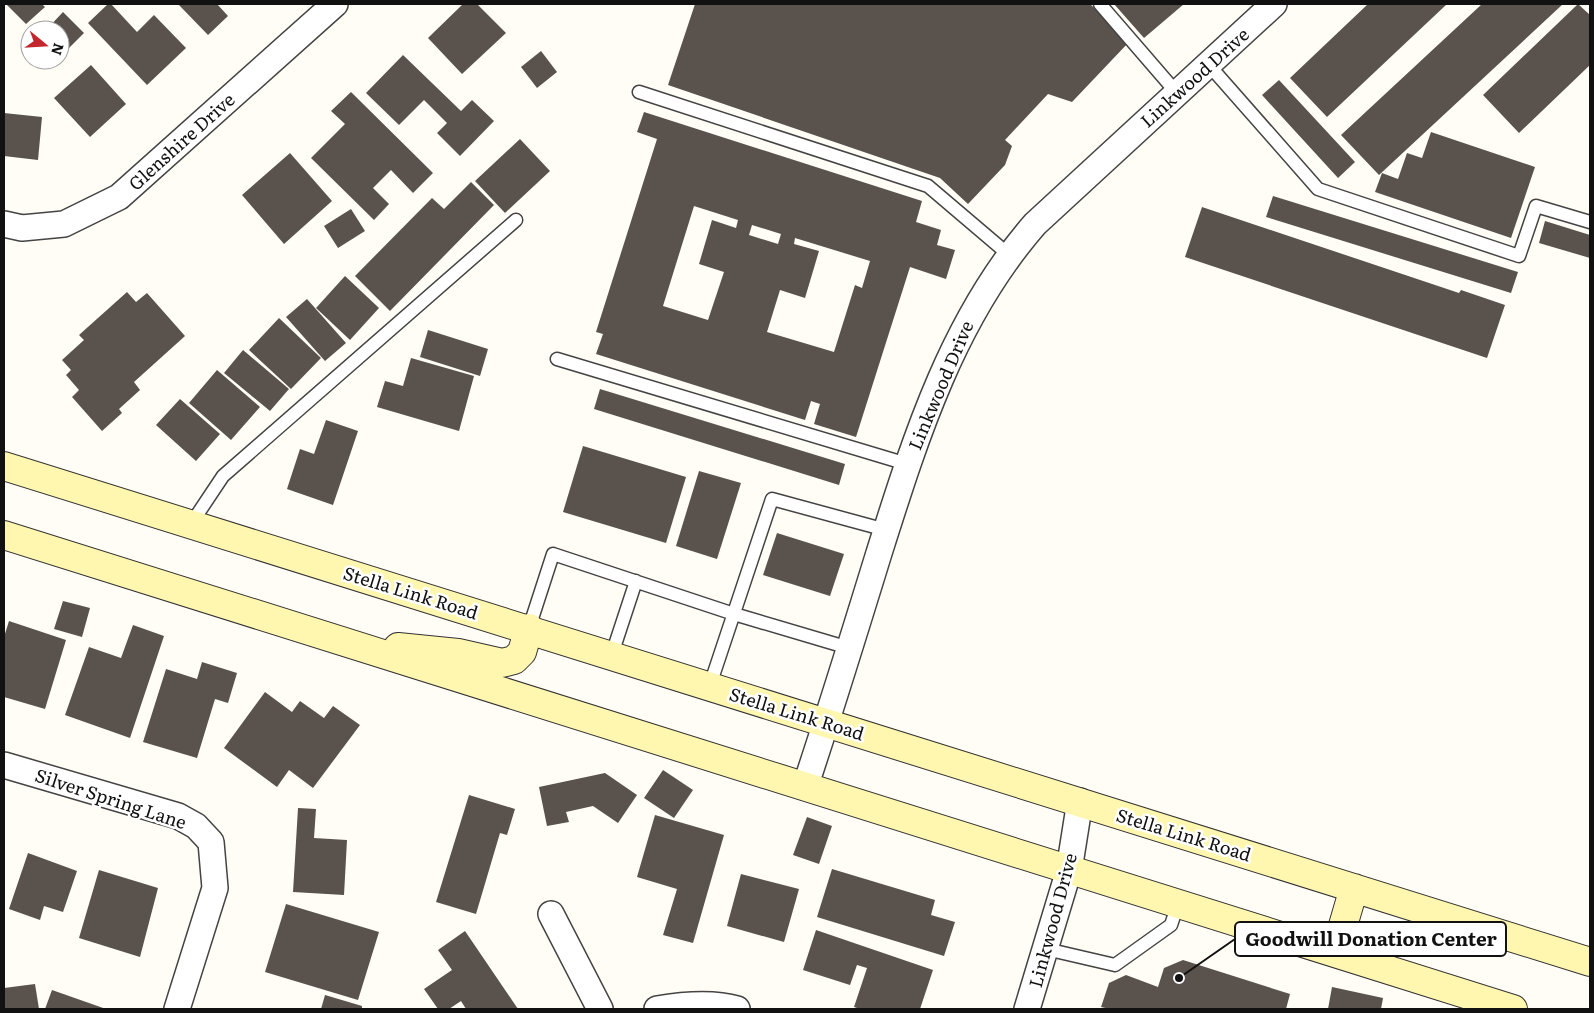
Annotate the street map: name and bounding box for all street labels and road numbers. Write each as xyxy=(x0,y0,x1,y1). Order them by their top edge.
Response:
street label: Linkwood Drive xyxy=(1134,21,1254,133)
street label: Glenshire Drive xyxy=(122,86,240,196)
street label: Linkwood Drive xyxy=(901,316,979,454)
street label: Stella Link Road xyxy=(340,559,482,625)
street label: Stella Link Road xyxy=(726,680,868,746)
street label: Silver Spring Lane xyxy=(32,761,190,835)
street label: Stella Link Road xyxy=(1113,801,1255,867)
street label: Linkwood Drive xyxy=(1021,850,1083,990)

